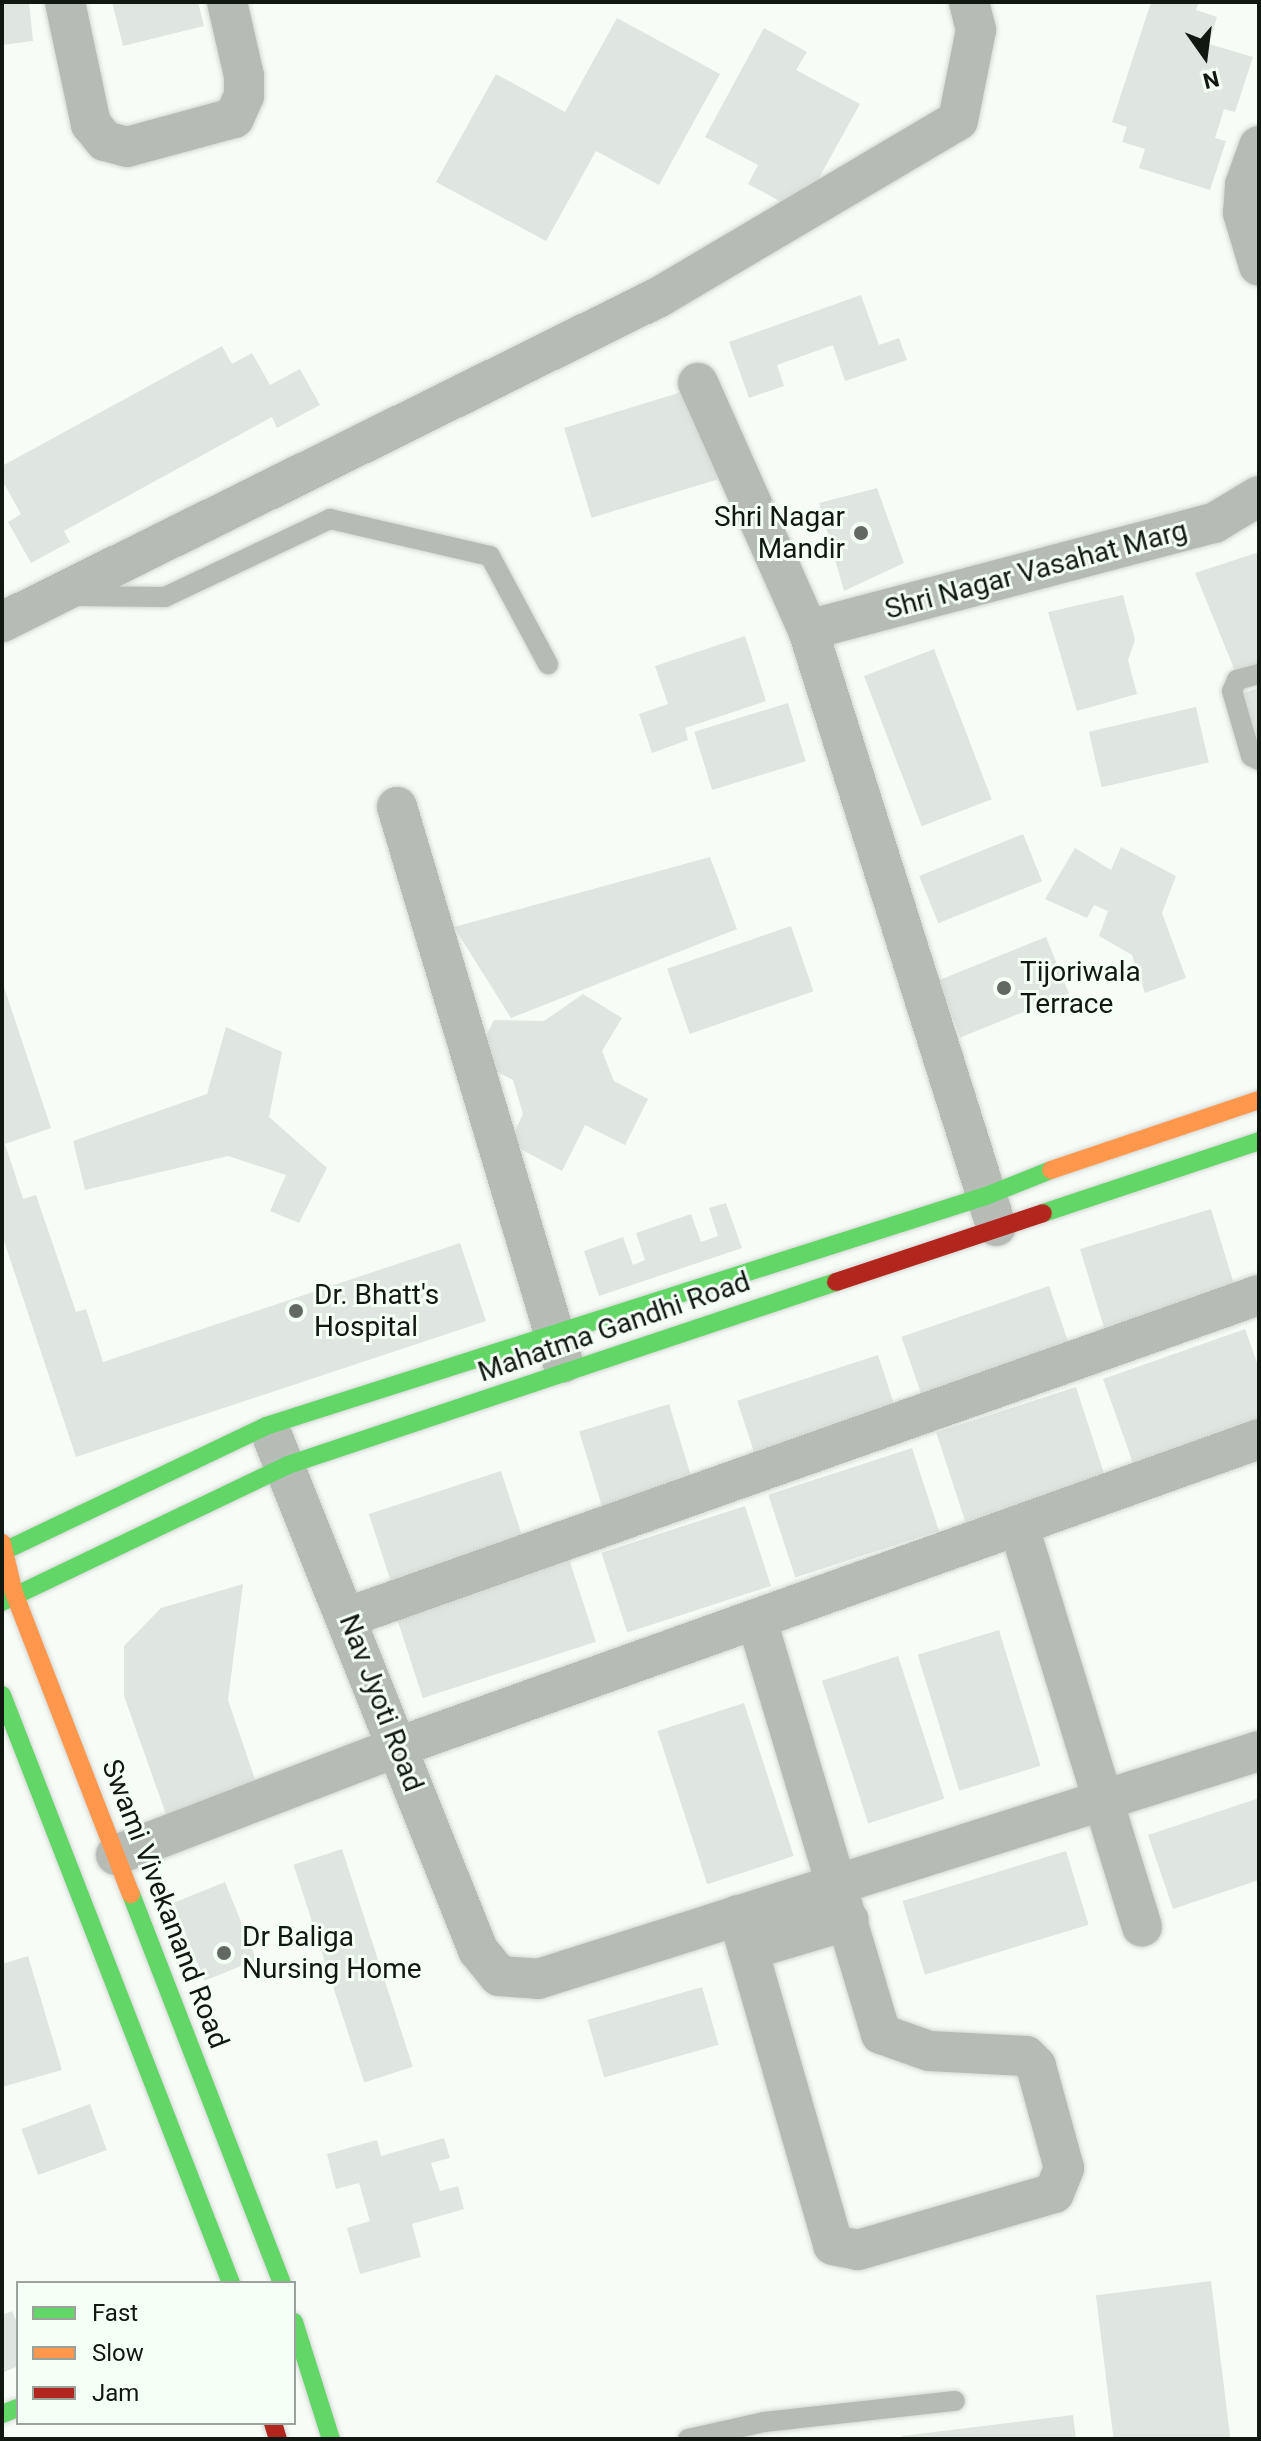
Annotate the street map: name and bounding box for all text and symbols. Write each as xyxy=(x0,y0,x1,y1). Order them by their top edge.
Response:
north arrow xyxy=(1165,16,1245,96)
text: N xyxy=(1200,66,1221,94)
place label: Shri Nagar Mandir xyxy=(714,500,845,566)
street label: Shri Nagar Vasahat Marg xyxy=(881,513,1191,627)
marker: Shri Nagar Mandir xyxy=(852,524,870,542)
place label: Tijoriwala Terrace xyxy=(1020,955,1141,1021)
marker: Tijoriwala Terrace xyxy=(995,979,1013,997)
street label: Mahatma Gandhi Road xyxy=(474,1265,754,1389)
place label: Dr. Bhatt's Hospital xyxy=(314,1278,439,1344)
marker: Dr. Bhatt's Hospital xyxy=(285,1300,307,1322)
street label: Nav Jyoti Road xyxy=(332,1610,430,1796)
street label: Swami Vivekanand Road xyxy=(94,1755,236,2053)
place label: Dr Baliga Nursing Home xyxy=(242,1920,422,1986)
marker: Dr Baliga Nursing Home xyxy=(213,1942,235,1964)
legend xyxy=(16,2281,296,2425)
text: Fast xyxy=(92,2299,138,2327)
text: Slow xyxy=(92,2339,144,2367)
text: Jam xyxy=(92,2379,139,2407)

